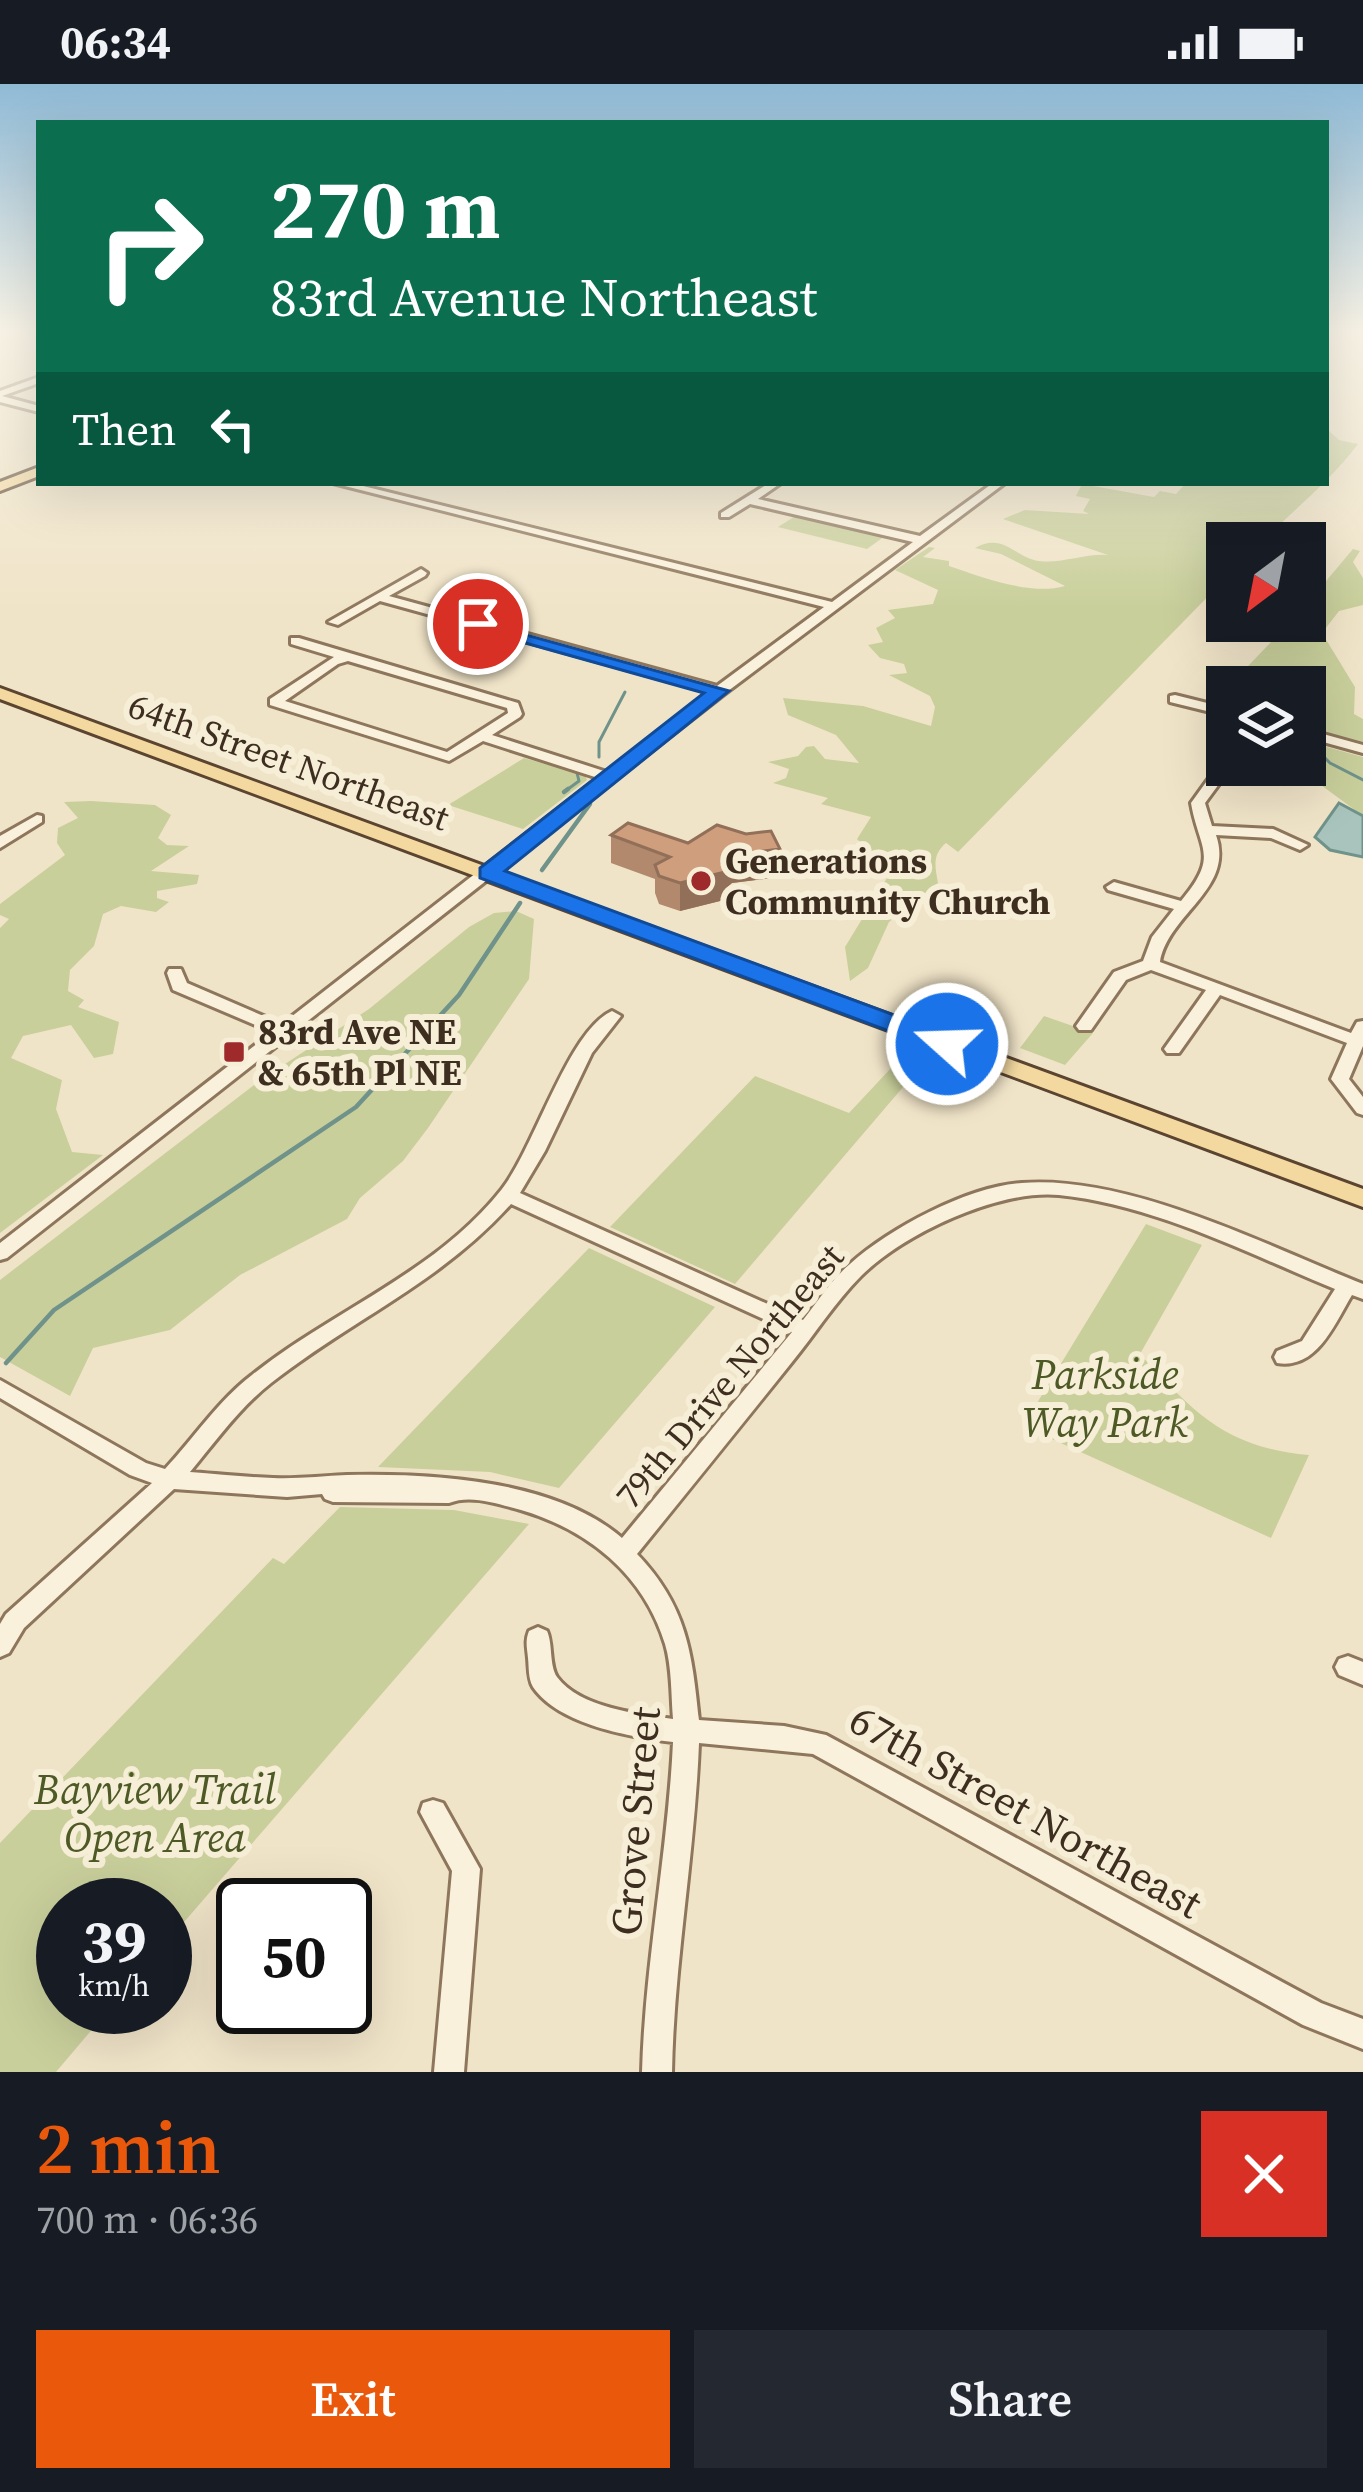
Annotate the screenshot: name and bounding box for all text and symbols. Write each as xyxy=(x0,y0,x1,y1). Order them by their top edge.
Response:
text: 06:34 xyxy=(60,11,171,73)
text: 270 m xyxy=(270,151,501,266)
icon: right xyxy=(72,168,228,324)
text: 83rd Avenue Northeast xyxy=(270,260,817,334)
icon: left xyxy=(200,396,266,462)
text: Then xyxy=(72,398,176,460)
north arrow xyxy=(1206,522,1326,642)
map controls xyxy=(1206,522,1326,786)
pin xyxy=(427,573,529,675)
icon: arrive xyxy=(445,591,511,657)
button: layers xyxy=(1206,666,1326,786)
street label: 64th Street Northeast xyxy=(122,681,456,842)
place label: Generations Community Church xyxy=(725,836,1050,926)
marker: Generations Community Church xyxy=(688,868,714,894)
position arrow xyxy=(884,981,1010,1107)
place label: 83rd Ave NE & 65th Pl NE xyxy=(258,1007,462,1097)
marker: 83rd Ave NE & 65th Pl NE xyxy=(221,1039,247,1065)
street label: 79th Drive Northeast xyxy=(604,1233,855,1519)
park label: Parkside Way Park xyxy=(1022,1345,1188,1451)
street label: 67th Street Northeast xyxy=(840,1690,1213,1932)
street label: Grove Street xyxy=(596,1704,674,1938)
park label: Bayview Trail Open Area xyxy=(33,1760,276,1866)
speed limit sign: 50 xyxy=(216,1878,372,2034)
text: 39 xyxy=(81,1900,147,1982)
text: km/h xyxy=(78,1965,150,2006)
text: 2 min xyxy=(36,2098,221,2197)
button: close xyxy=(1201,2111,1327,2237)
text: 700 m · 06:36 xyxy=(36,2193,258,2246)
button: Exit xyxy=(36,2330,670,2468)
button: Share xyxy=(694,2330,1327,2468)

